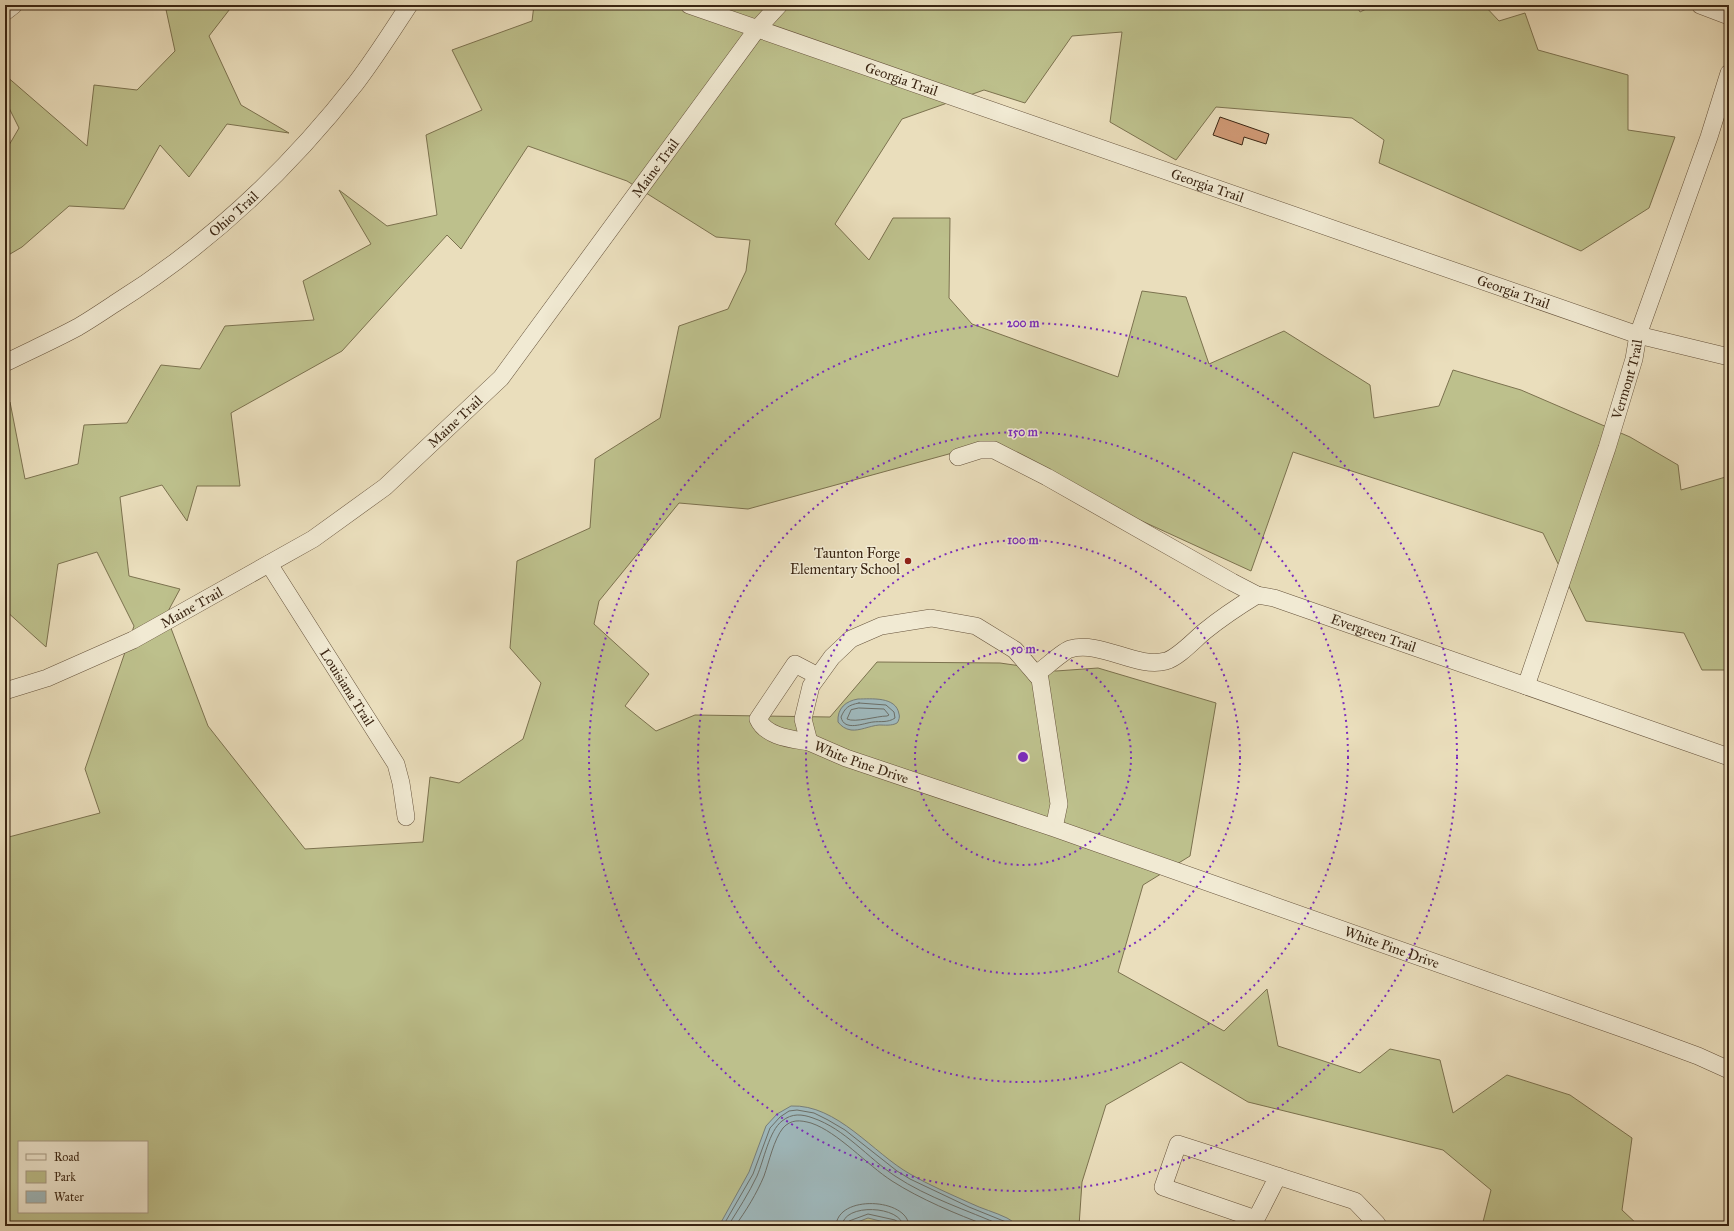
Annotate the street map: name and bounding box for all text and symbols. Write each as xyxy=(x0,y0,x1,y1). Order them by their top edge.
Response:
street label: Georgia Trail xyxy=(863,58,940,99)
street label: Maine Trail xyxy=(628,135,682,201)
street label: Georgia Trail xyxy=(1169,165,1246,206)
street label: Ohio Trail xyxy=(205,187,262,240)
street label: Georgia Trail xyxy=(1475,271,1552,312)
text: 200 m xyxy=(1007,316,1040,330)
street label: Vermont Trail xyxy=(1607,338,1646,422)
street label: Maine Trail xyxy=(424,392,486,451)
text: 150 m xyxy=(1008,425,1039,439)
text: 100 m xyxy=(1007,533,1040,547)
place label: Taunton Forge Elementary School xyxy=(790,545,900,578)
marker: Taunton Forge Elementary School xyxy=(903,556,913,566)
street label: Maine Trail xyxy=(157,583,226,631)
street label: Evergreen Trail xyxy=(1329,610,1419,656)
text: 50 m xyxy=(1010,642,1037,656)
street label: Louisiana Trail xyxy=(316,645,378,729)
street label: White Pine Drive xyxy=(812,737,911,787)
centre of rings xyxy=(1016,750,1030,764)
street label: White Pine Drive xyxy=(1342,923,1442,972)
legend xyxy=(18,1141,148,1213)
text: Road xyxy=(54,1150,80,1164)
text: Park xyxy=(54,1170,76,1184)
text: Water xyxy=(54,1190,84,1204)

